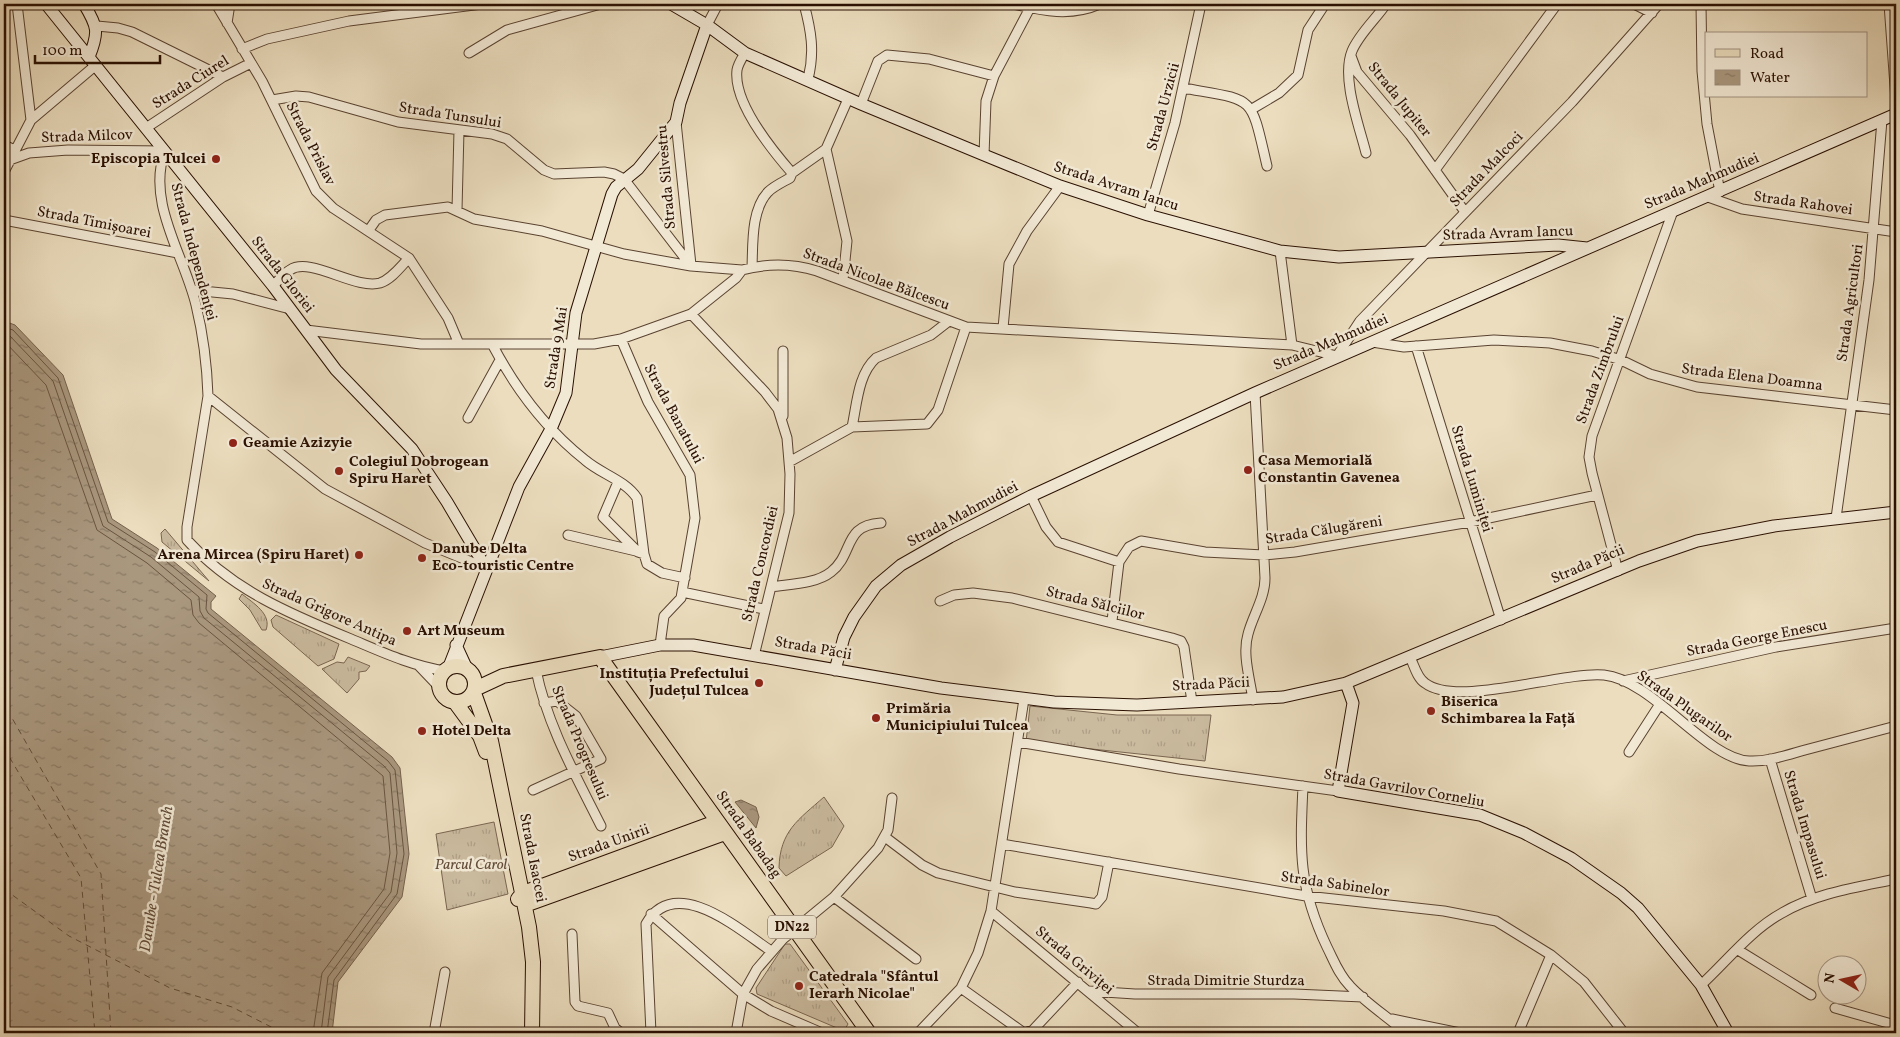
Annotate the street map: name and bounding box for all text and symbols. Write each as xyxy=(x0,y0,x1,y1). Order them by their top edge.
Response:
scale bar xyxy=(35,32,160,64)
legend xyxy=(1705,32,1868,98)
text: 100 m xyxy=(42,41,82,62)
text: Road xyxy=(1750,44,1784,65)
street label: Strada Ciurel xyxy=(149,51,233,115)
street label: Strada Jupiter xyxy=(1362,58,1436,142)
street label: Strada Urzicii xyxy=(1142,61,1186,153)
text: Water xyxy=(1750,68,1790,89)
street label: Strada Prislav xyxy=(280,98,340,190)
street label: Strada Tunsului xyxy=(397,98,503,134)
street label: Strada Silvestru xyxy=(652,124,682,230)
street label: Strada Milcov xyxy=(41,125,133,149)
street label: Strada Malcoci xyxy=(1445,127,1529,213)
street label: Strada Mahmudiei xyxy=(1641,148,1763,216)
place label: Episcopia Tulcei xyxy=(91,149,206,170)
marker: Episcopia Tulcei xyxy=(210,153,222,165)
street label: Strada Avram Iancu xyxy=(1051,157,1181,217)
street label: Strada Independenței xyxy=(164,181,222,323)
street label: Strada Rahovei xyxy=(1752,187,1854,221)
street label: Strada Timișoarei xyxy=(35,202,153,244)
street label: Strada Avram Iancu xyxy=(1442,221,1574,247)
street label: Strada Gloriei xyxy=(245,232,319,318)
street label: Strada Agricultori xyxy=(1832,243,1870,363)
street label: Strada Nicolae Bălcescu xyxy=(799,244,953,316)
street label: Strada 9 Mai xyxy=(540,305,574,391)
street label: Strada Mahmudiei xyxy=(1270,309,1392,377)
street label: Strada Zimbrului xyxy=(1572,313,1630,427)
street label: Strada Elena Doamna xyxy=(1680,359,1824,397)
street label: Strada Banatului xyxy=(638,360,708,468)
street label: Strada Luminiței xyxy=(1445,423,1497,535)
place label: Geamie Azizyie xyxy=(243,433,353,454)
marker: Geamie Azizyie xyxy=(227,437,239,449)
place label: Casa Memorială Constantin Gavenea xyxy=(1258,451,1400,489)
place label: Colegiul Dobrogean Spiru Haret xyxy=(349,452,489,490)
marker: Casa Memorială Constantin Gavenea xyxy=(1242,464,1254,476)
marker: Colegiul Dobrogean Spiru Haret xyxy=(333,465,345,477)
street label: Strada Mahmudiei xyxy=(904,477,1022,553)
street label: Strada Concordiei xyxy=(737,504,785,624)
street label: Strada Călugăreni xyxy=(1264,511,1384,551)
place label: Danube Delta Eco-touristic Centre xyxy=(432,539,574,577)
street label: Strada Păcii xyxy=(1548,540,1628,590)
place label: Arena Mircea (Spiru Haret) xyxy=(157,545,349,566)
marker: Arena Mircea (Spiru Haret) xyxy=(353,549,365,561)
marker: Danube Delta Eco-touristic Centre xyxy=(416,552,428,564)
street label: Strada Grigore Antipa xyxy=(258,574,400,652)
street label: Strada Sălciilor xyxy=(1043,582,1147,626)
street label: Strada George Enescu xyxy=(1685,615,1829,663)
place label: Art Museum xyxy=(417,621,505,642)
marker: Art Museum xyxy=(401,625,413,637)
street label: Strada Păcii xyxy=(773,632,853,666)
place label: Instituția Prefectului Județul Tulcea xyxy=(600,664,749,702)
street label: Strada Plugarilor xyxy=(1632,666,1736,748)
street label: Strada Păcii xyxy=(1171,672,1251,698)
marker: Instituția Prefectului Județul Tulcea xyxy=(753,677,765,689)
street label: Strada Progresului xyxy=(545,682,613,804)
place label: Biserica Schimbarea la Față xyxy=(1441,692,1575,730)
place label: Primăria Municipiului Tulcea xyxy=(886,699,1029,737)
marker: Biserica Schimbarea la Față xyxy=(1425,705,1437,717)
marker: Primăria Municipiului Tulcea xyxy=(870,712,882,724)
place label: Hotel Delta xyxy=(432,721,511,742)
marker: Hotel Delta xyxy=(416,725,428,737)
street label: Strada Gavrilov Corneliu xyxy=(1322,764,1486,814)
street label: Strada Impasului xyxy=(1777,768,1831,882)
street label: Strada Babadag xyxy=(710,787,786,883)
water label: Danube - Tulcea Branch xyxy=(135,804,179,954)
street label: Strada Isaccei xyxy=(513,812,551,904)
street label: Strada Unirii xyxy=(565,820,653,868)
park label: Parcul Carol xyxy=(435,855,508,876)
street label: Strada Sabinelor xyxy=(1279,867,1391,903)
road number: DN22 xyxy=(768,916,816,939)
street label: Strada Griviței xyxy=(1030,922,1118,1000)
north arrow xyxy=(1818,954,1868,1004)
place label: Catedrala "Sfântul Ierarh Nicolae" xyxy=(809,967,939,1005)
street label: Strada Dimitrie Sturdza xyxy=(1147,971,1305,992)
text: N xyxy=(1820,972,1841,985)
marker: Catedrala "Sfântul Ierarh Nicolae" xyxy=(793,980,805,992)

